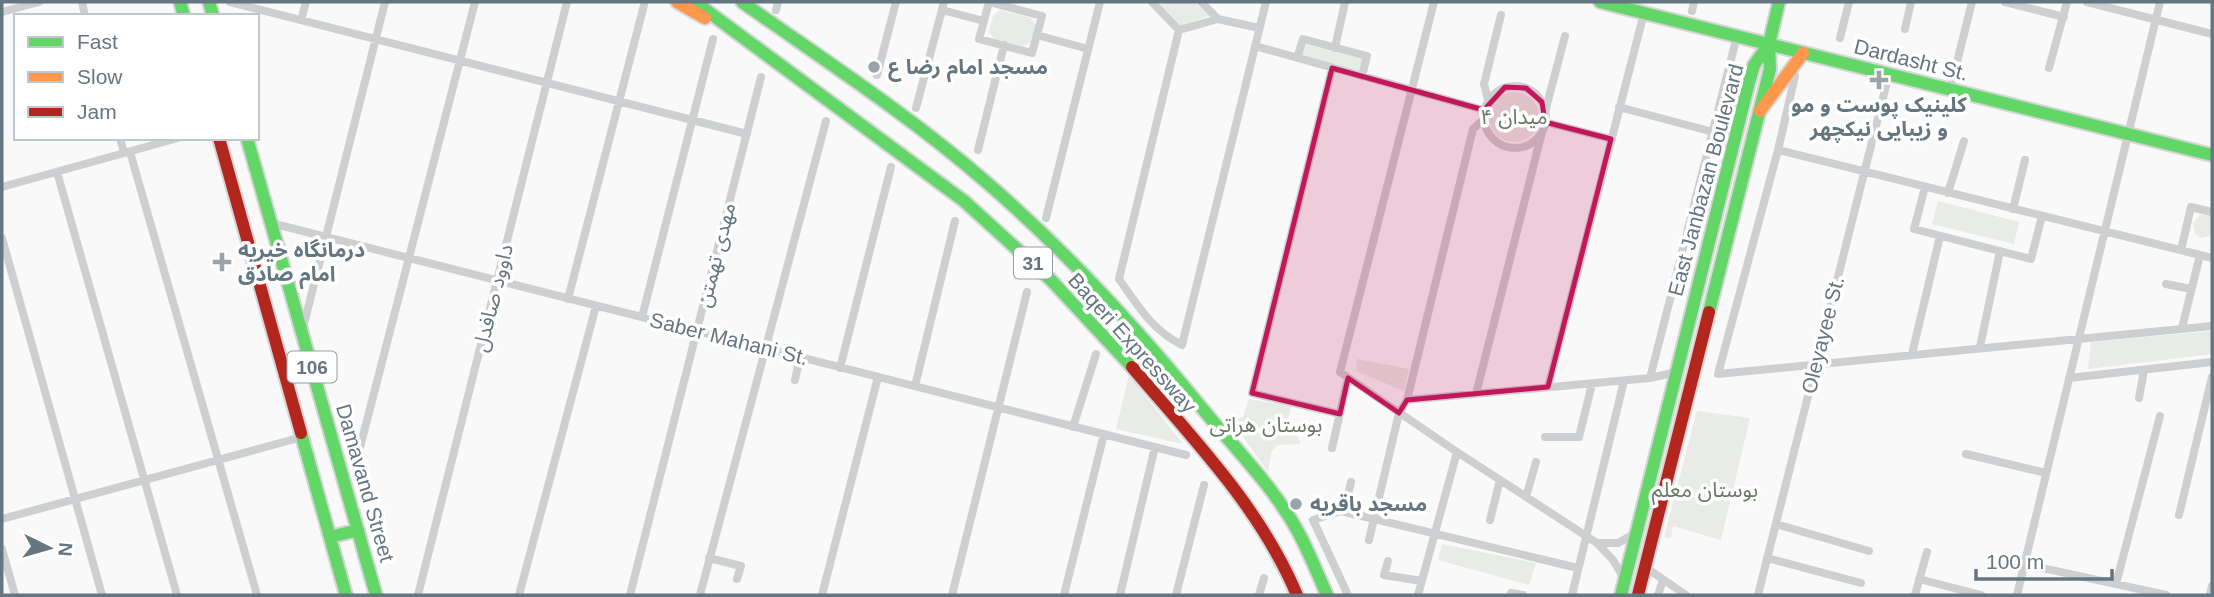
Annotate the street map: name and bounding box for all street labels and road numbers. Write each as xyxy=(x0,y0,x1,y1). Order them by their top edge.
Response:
street label: Dardasht St. xyxy=(1852,34,1971,85)
street label: East Janbazan Boulevard xyxy=(1663,61,1748,298)
street label: مهدی تهمتن xyxy=(691,200,741,310)
street label: داوود صافدل xyxy=(468,242,518,354)
road number: 31 xyxy=(1014,247,1052,278)
street label: Baqeri Expressway xyxy=(1064,268,1201,418)
street label: Oleyayee St. xyxy=(1797,274,1848,396)
street label: Saber Mahani St. xyxy=(648,308,811,369)
road number: 106 xyxy=(288,352,336,382)
street label: Damavand Street xyxy=(332,401,399,565)

